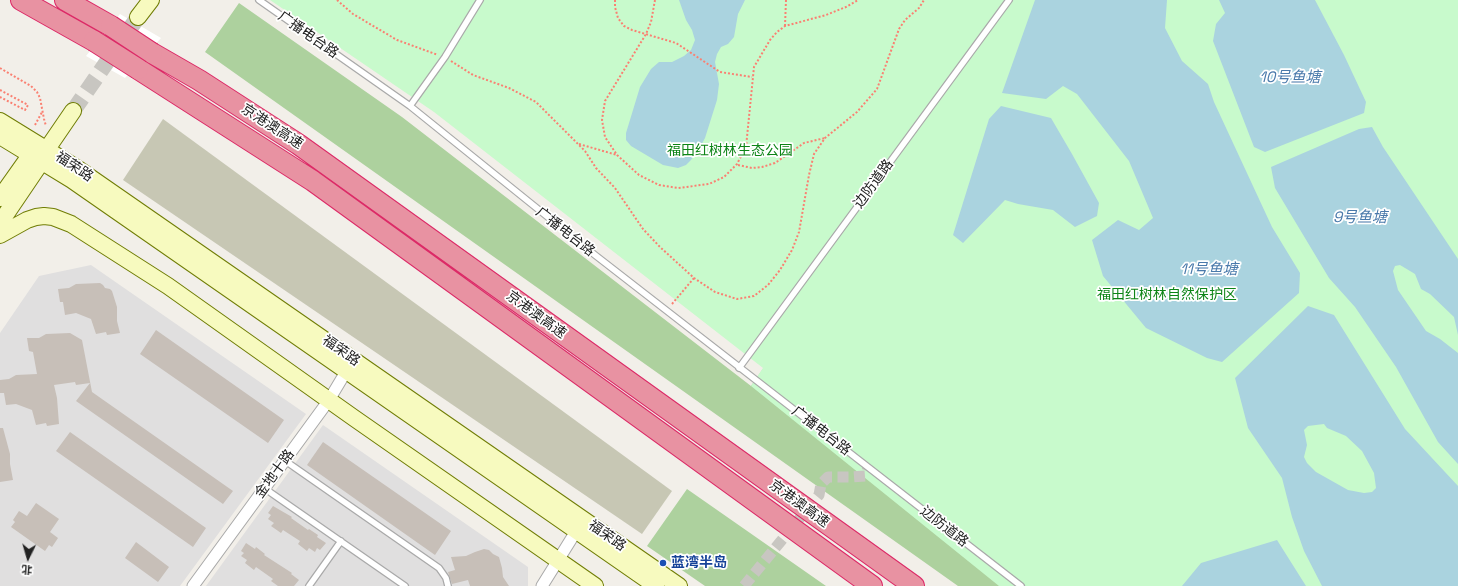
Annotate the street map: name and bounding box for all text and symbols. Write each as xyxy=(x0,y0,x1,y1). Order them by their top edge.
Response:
street label: 广播电台路 xyxy=(275,8,341,62)
water label: 10号鱼塘 xyxy=(1260,69,1320,87)
street label: 京港澳高速 xyxy=(238,101,306,153)
park label: 福田红树林生态公园 xyxy=(667,143,793,159)
street label: 福荣路 xyxy=(52,148,96,186)
street label: 边防道路 xyxy=(851,156,897,212)
street label: 广播电台路 xyxy=(532,204,598,260)
water label: 9号鱼塘 xyxy=(1333,209,1387,227)
water label: 11号鱼塘 xyxy=(1180,261,1238,279)
park label: 福田红树林自然保护区 xyxy=(1097,287,1237,303)
street label: 京港澳高速 xyxy=(503,288,569,342)
street label: 福荣路 xyxy=(319,332,363,370)
street label: 广播电台路 xyxy=(788,403,854,459)
street label: 金地十路 xyxy=(252,446,298,502)
street label: 京港澳高速 xyxy=(766,477,832,531)
street label: 边防道路 xyxy=(917,503,971,551)
street label: 福荣路 xyxy=(585,517,629,555)
north arrow xyxy=(8,538,48,578)
place label: 蓝湾半岛 xyxy=(671,555,727,571)
marker: 蓝湾半岛 xyxy=(658,558,668,568)
text: 北 xyxy=(21,563,33,577)

